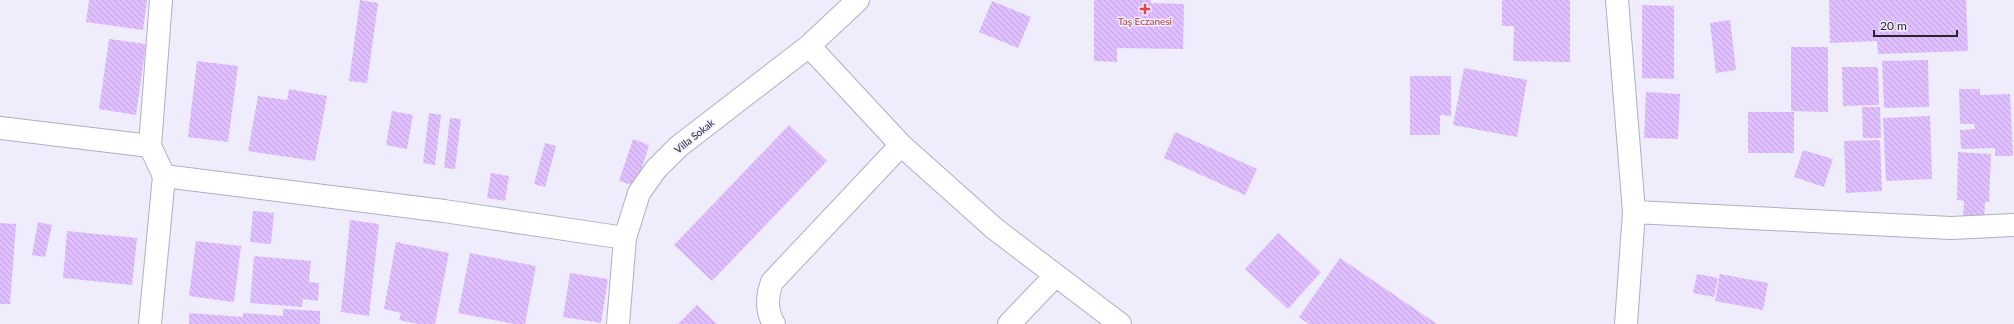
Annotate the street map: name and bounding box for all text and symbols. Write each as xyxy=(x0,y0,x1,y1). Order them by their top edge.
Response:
marker: Taş Eczanesi xyxy=(1140,4,1150,14)
scale bar xyxy=(1874,12,1957,38)
place label: Taş Eczanesi xyxy=(1118,15,1172,27)
text: 20 m xyxy=(1880,18,1907,33)
street label: Villa Sokak xyxy=(672,116,717,156)

